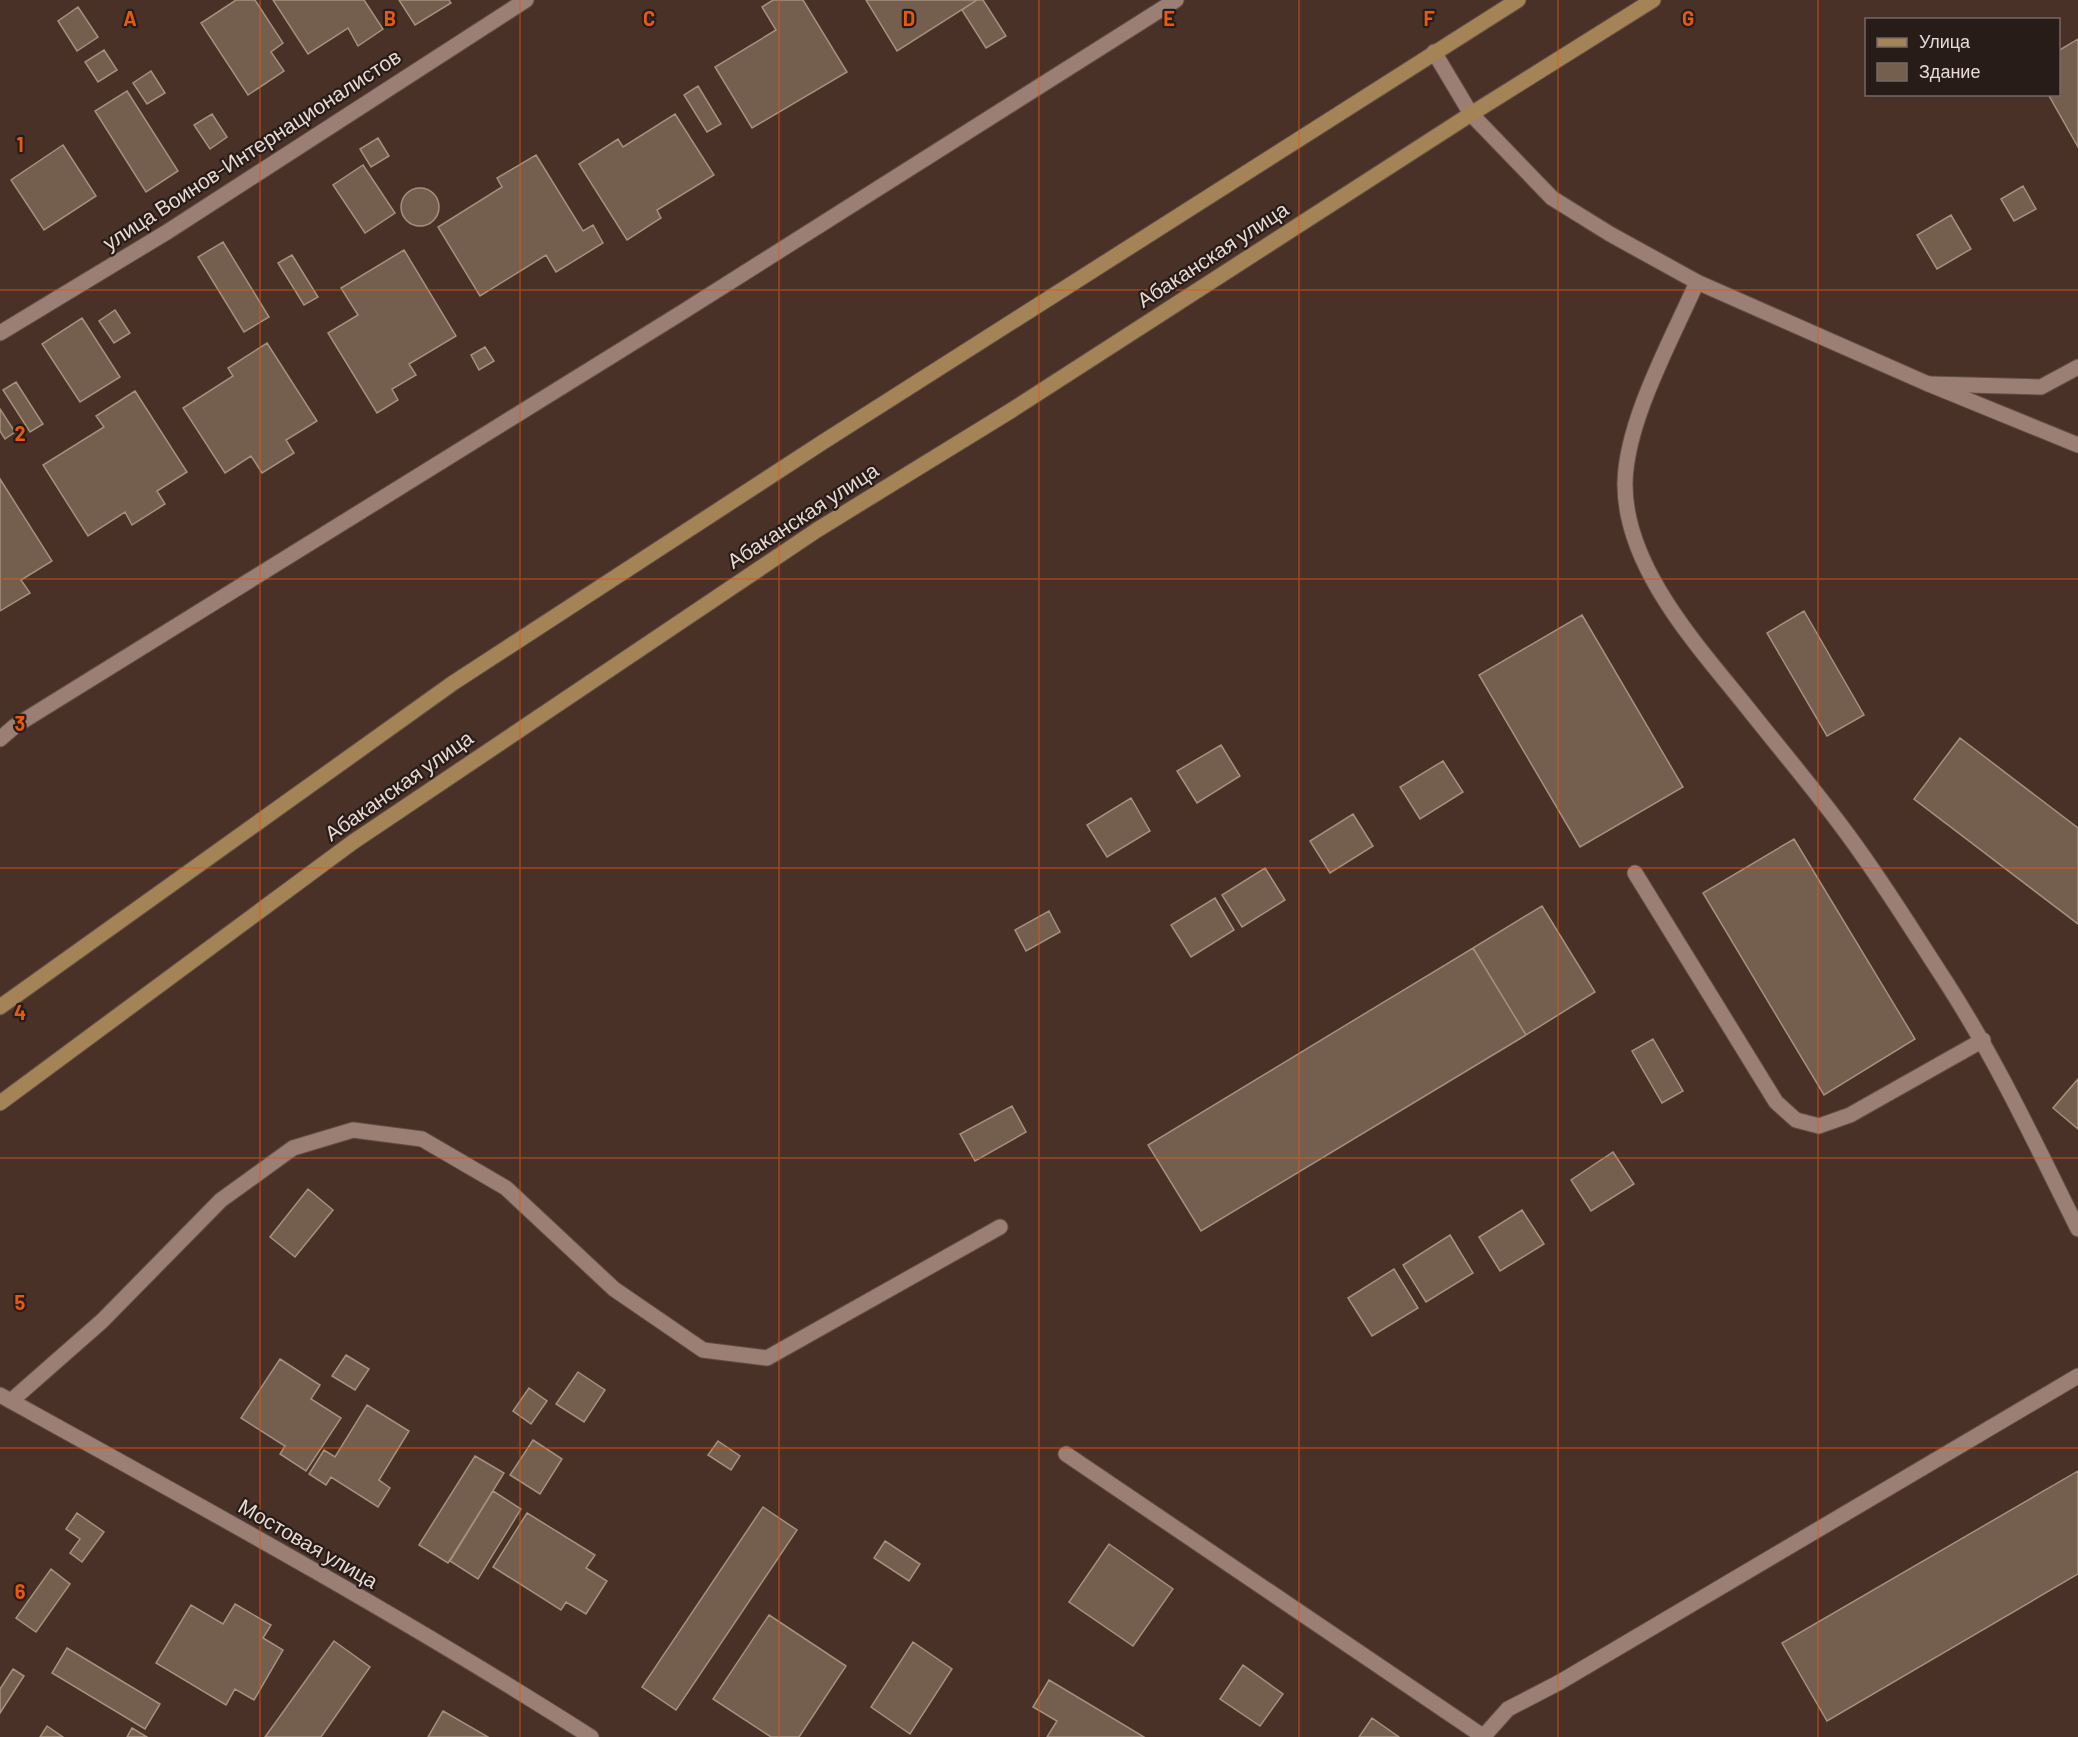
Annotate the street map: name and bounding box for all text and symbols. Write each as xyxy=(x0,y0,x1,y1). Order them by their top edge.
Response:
text: A xyxy=(123,6,137,30)
text: B xyxy=(384,6,396,30)
text: C xyxy=(643,6,655,30)
text: D xyxy=(903,6,915,30)
text: E xyxy=(1163,6,1175,30)
text: F xyxy=(1423,6,1435,30)
text: G xyxy=(1682,6,1694,30)
legend xyxy=(1865,18,2060,96)
text: Улица xyxy=(1919,30,1971,52)
street label: улица Воинов-Интернационалистов xyxy=(98,43,405,255)
text: Здание xyxy=(1919,60,1980,82)
text: 1 xyxy=(16,132,24,156)
street label: Абаканская улица xyxy=(1132,195,1293,312)
text: 2 xyxy=(14,421,26,445)
street label: Абаканская улица xyxy=(722,456,883,573)
text: 3 xyxy=(15,711,25,735)
street label: Абаканская улица xyxy=(319,724,477,845)
text: 4 xyxy=(14,1000,26,1024)
text: 5 xyxy=(15,1290,26,1314)
street label: Мостовая улица xyxy=(235,1493,383,1593)
text: 6 xyxy=(15,1579,26,1603)

